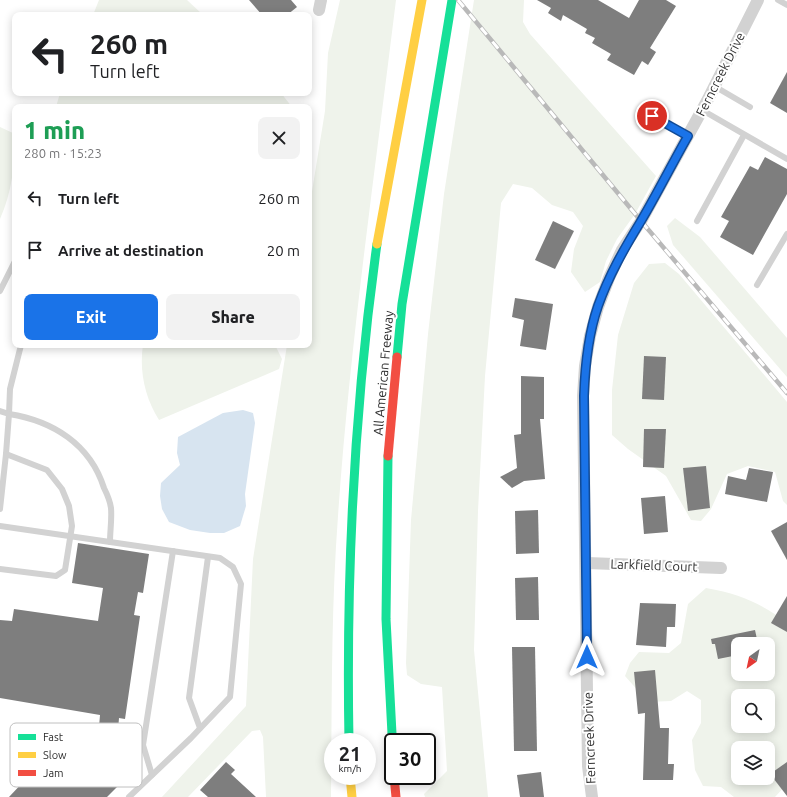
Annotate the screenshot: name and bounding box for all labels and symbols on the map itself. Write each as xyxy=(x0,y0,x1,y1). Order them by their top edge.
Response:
street label: Ferncreek Drive xyxy=(693,30,747,118)
pin xyxy=(635,99,669,133)
street label: All American Freeway xyxy=(371,310,395,436)
street label: Larkfield Court xyxy=(610,556,698,574)
position arrow xyxy=(566,636,608,678)
north arrow xyxy=(731,637,775,681)
street label: Ferncreek Drive xyxy=(580,692,598,784)
legend xyxy=(10,723,142,787)
text: Fast xyxy=(43,731,64,743)
speed limit sign: 30 xyxy=(384,733,436,785)
text: Slow xyxy=(43,749,67,761)
text: Jam xyxy=(43,767,64,779)

